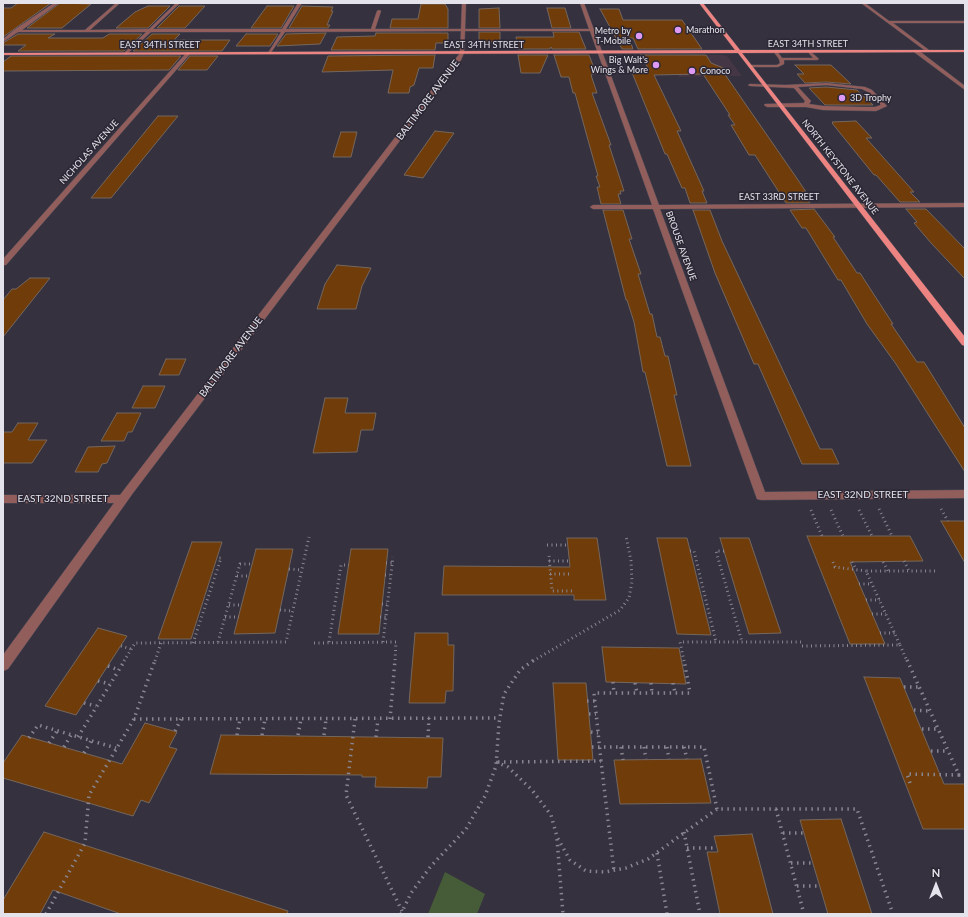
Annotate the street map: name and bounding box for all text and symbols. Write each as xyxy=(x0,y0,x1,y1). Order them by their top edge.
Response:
marker: Marathon xyxy=(673,25,683,35)
place label: Marathon xyxy=(686,25,725,35)
place label: Metro by T-Mobile xyxy=(595,26,631,47)
marker: Metro by T-Mobile xyxy=(634,31,644,41)
street label: EAST 34TH STREET xyxy=(768,39,848,49)
street label: EAST 34TH STREET xyxy=(120,40,200,50)
street label: EAST 34TH STREET xyxy=(444,40,524,50)
place label: Big Walt's Wings & More xyxy=(591,55,648,76)
street label: BALTIMORE AVENUE xyxy=(394,57,462,143)
marker: Big Walt's Wings & More xyxy=(651,60,661,70)
marker: Conoco xyxy=(687,66,697,76)
place label: Conoco xyxy=(700,66,730,76)
marker: 3D Trophy xyxy=(837,93,847,103)
place label: 3D Trophy xyxy=(850,93,891,103)
street label: NORTH KEYSTONE AVENUE xyxy=(800,117,880,217)
street label: NICHOLAS AVENUE xyxy=(57,118,121,186)
street label: EAST 33RD STREET xyxy=(739,192,819,202)
street label: BROUSE AVENUE xyxy=(663,210,699,282)
street label: BALTIMORE AVENUE xyxy=(197,314,265,400)
street label: EAST 32ND STREET xyxy=(818,489,908,501)
street label: EAST 32ND STREET xyxy=(18,493,108,505)
north arrow xyxy=(916,865,956,905)
text: N xyxy=(932,866,940,879)

